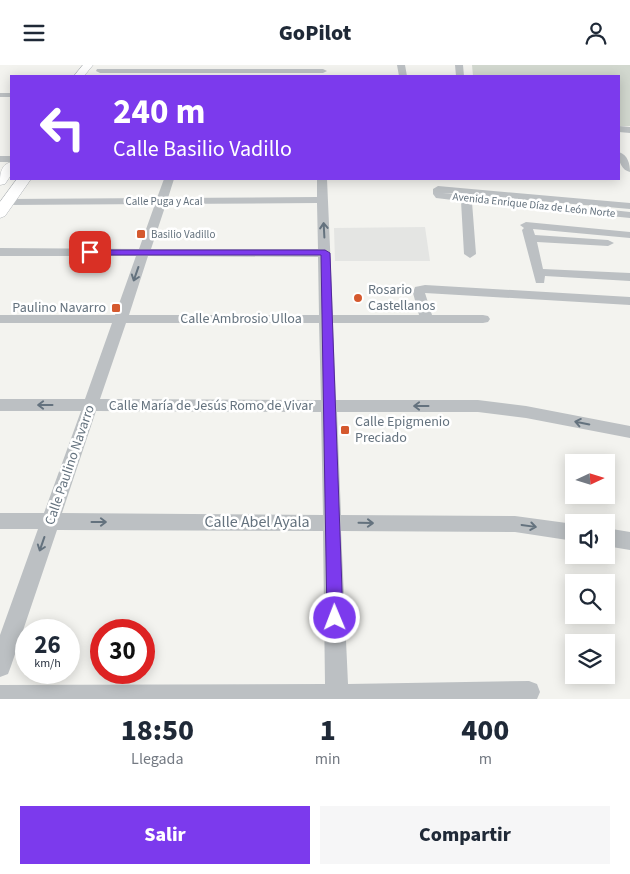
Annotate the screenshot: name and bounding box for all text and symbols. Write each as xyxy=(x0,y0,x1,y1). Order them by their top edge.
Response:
text: GoPilot xyxy=(279,17,351,49)
icon: menu xyxy=(20,19,48,47)
icon: person xyxy=(582,19,610,47)
text: 240 m xyxy=(113,87,205,137)
icon: left xyxy=(30,95,95,160)
text: Calle Basilio Vadillo xyxy=(113,133,292,165)
street label: Avenida Enrique Díaz de León Norte xyxy=(452,189,617,221)
street label: Calle Puga y Acal xyxy=(126,194,203,209)
one-way arrow xyxy=(320,223,329,239)
place label: Basilio Vadillo xyxy=(151,227,215,242)
marker: Basilio Vadillo xyxy=(135,228,147,240)
pin xyxy=(69,231,111,273)
icon: arrive xyxy=(76,238,104,266)
one-way arrow xyxy=(131,266,140,282)
place label: Rosario Castellanos xyxy=(368,280,436,316)
marker: Rosario Castellanos xyxy=(352,292,364,304)
place label: Paulino Navarro xyxy=(12,298,106,318)
marker: Paulino Navarro xyxy=(110,302,122,314)
street label: Calle Ambrosio Ulloa xyxy=(180,309,302,329)
street label: Calle María de Jesús Romo de Vivar xyxy=(109,396,313,416)
one-way arrow xyxy=(37,400,54,410)
one-way arrow xyxy=(413,401,430,411)
street label: Calle Paulino Navarro xyxy=(40,402,100,528)
place label: Calle Epigmenio Preciado xyxy=(355,412,450,448)
one-way arrow xyxy=(575,418,591,427)
marker: Calle Epigmenio Preciado xyxy=(339,424,351,436)
north arrow xyxy=(565,454,615,504)
map controls xyxy=(565,454,615,684)
street label: Calle Abel Ayala xyxy=(204,511,310,533)
button: sound xyxy=(565,514,615,564)
one-way arrow xyxy=(90,517,107,527)
one-way arrow xyxy=(358,518,374,528)
one-way arrow xyxy=(520,521,536,531)
one-way arrow xyxy=(37,535,47,551)
button: search xyxy=(565,574,615,624)
position arrow xyxy=(308,591,360,643)
speed limit sign: 30 xyxy=(90,619,155,684)
text: 26 xyxy=(34,627,61,663)
button: layers xyxy=(565,634,615,684)
text: km/h xyxy=(34,655,61,672)
text: 18:50 xyxy=(121,709,194,752)
text: 1 xyxy=(320,709,336,752)
text: 400 xyxy=(461,709,509,752)
text: Llegada xyxy=(131,748,184,770)
text: min xyxy=(315,748,341,770)
text: m xyxy=(479,748,492,770)
button: Salir xyxy=(20,806,310,864)
button: Compartir xyxy=(320,806,610,864)

